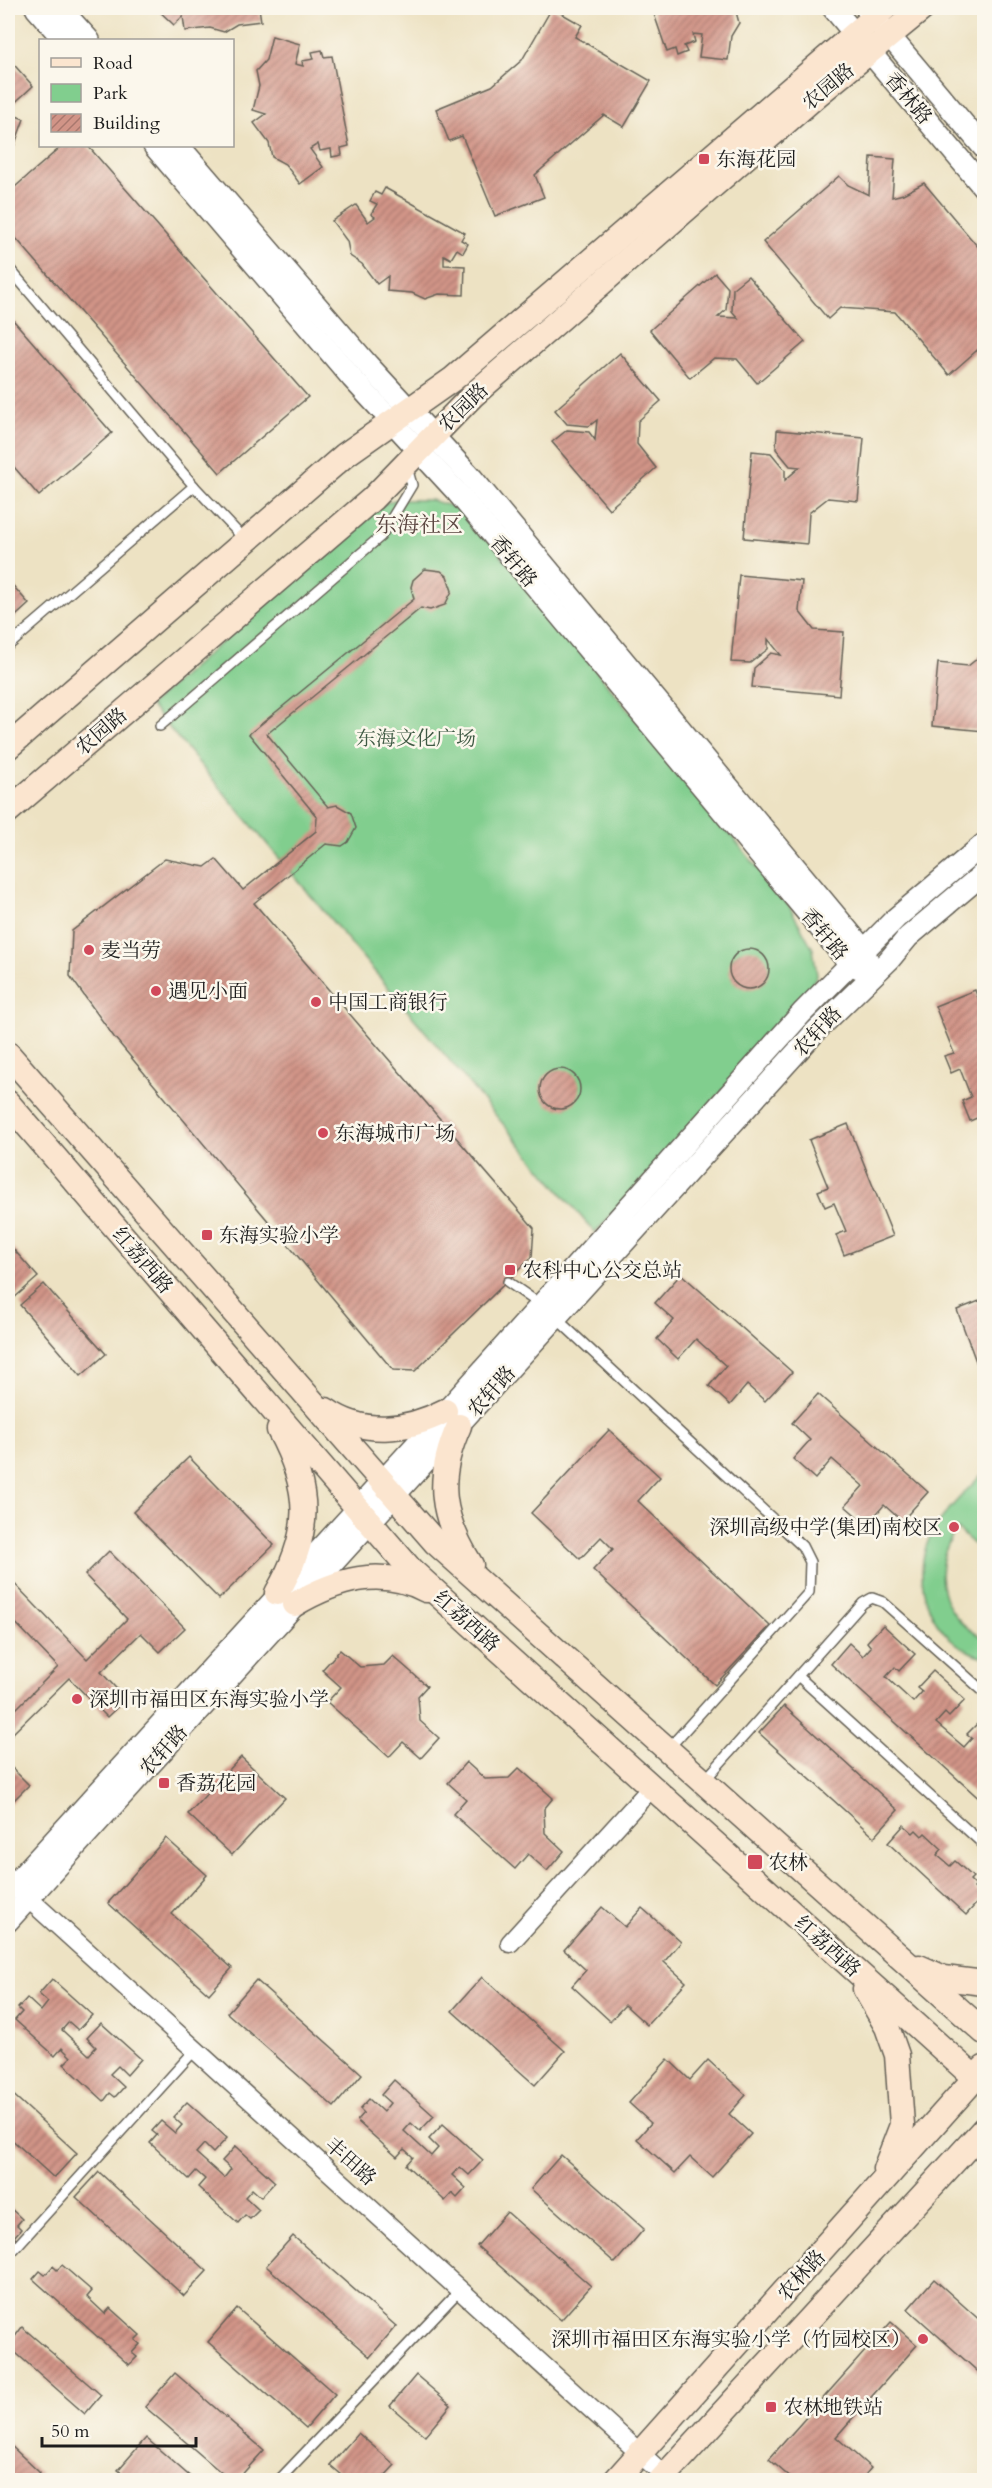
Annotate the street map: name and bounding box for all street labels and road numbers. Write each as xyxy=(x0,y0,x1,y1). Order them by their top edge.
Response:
street label: 农园路 xyxy=(797,57,860,116)
street label: 香林路 xyxy=(879,67,938,130)
street label: 农园路 xyxy=(432,377,494,438)
street label: 香轩路 xyxy=(484,530,543,593)
street label: 农园路 xyxy=(70,702,133,761)
street label: 香轩路 xyxy=(795,903,854,966)
street label: 农轩路 xyxy=(787,1000,848,1062)
street label: 红荔西路 xyxy=(106,1221,179,1299)
street label: 农轩路 xyxy=(461,1360,521,1423)
street label: 红荔西路 xyxy=(428,1585,505,1658)
street label: 农轩路 xyxy=(133,1719,193,1782)
street label: 红荔西路 xyxy=(789,1910,866,1983)
street label: 丰田路 xyxy=(319,2131,382,2191)
street label: 农林路 xyxy=(771,2244,831,2307)

